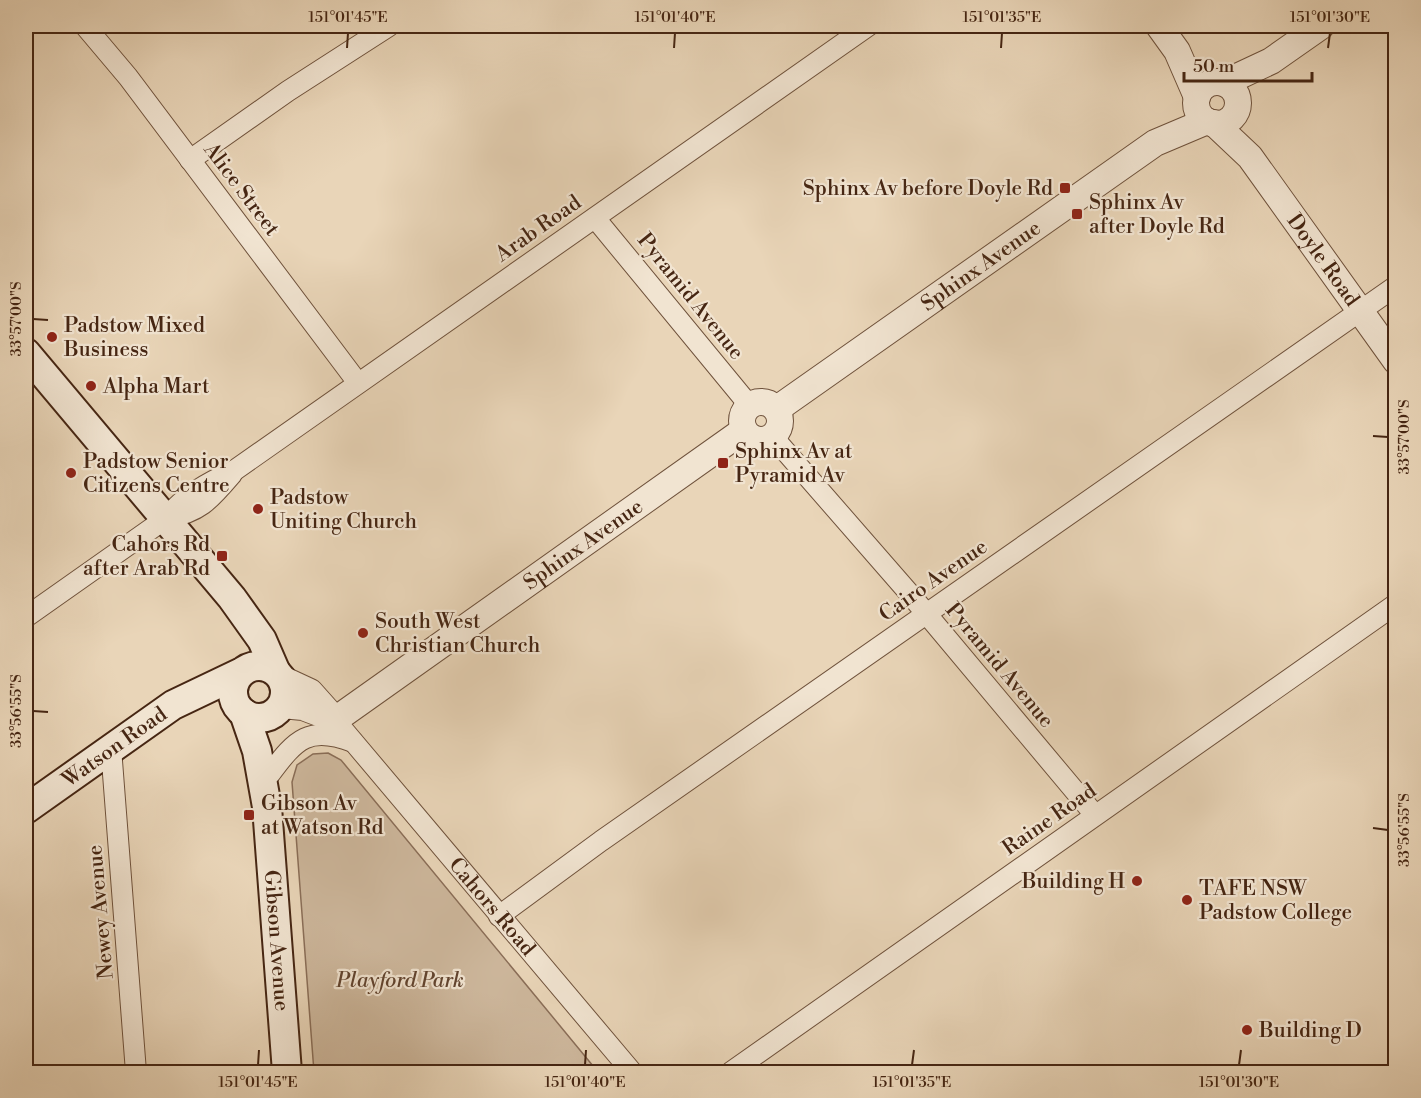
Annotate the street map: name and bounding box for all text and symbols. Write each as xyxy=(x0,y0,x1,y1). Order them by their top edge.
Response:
text: 151°01'45"E xyxy=(308,8,388,27)
text: 151°01'40"E xyxy=(634,8,716,27)
text: 151°01'35"E xyxy=(963,8,1041,27)
text: 151°01'30"E xyxy=(1290,8,1370,27)
scale bar xyxy=(1184,45,1312,83)
text: 50 m xyxy=(1193,55,1235,78)
street label: Alice Street xyxy=(197,137,285,242)
place label: Sphinx Av before Doyle Rd xyxy=(803,176,1053,202)
marker: Sphinx Av before Doyle Rd xyxy=(1058,181,1072,195)
street label: Arab Road xyxy=(490,190,587,268)
place label: Sphinx Av after Doyle Rd xyxy=(1089,190,1225,240)
marker: Sphinx Av after Doyle Rd xyxy=(1070,207,1084,221)
street label: Doyle Road xyxy=(1281,209,1365,312)
street label: Sphinx Avenue xyxy=(916,215,1046,318)
street label: Pyramid Avenue xyxy=(631,228,749,365)
text: 33°57'00"S xyxy=(7,281,26,357)
place label: Padstow Mixed Business xyxy=(63,313,205,363)
marker: Padstow Mixed Business xyxy=(45,330,59,344)
place label: Alpha Mart xyxy=(102,374,210,400)
marker: Alpha Mart xyxy=(84,379,98,393)
text: 33°57'00"S xyxy=(1395,399,1414,475)
place label: Sphinx Av at Pyramid Av xyxy=(735,439,853,489)
place label: Padstow Senior Citizens Centre xyxy=(83,449,230,499)
marker: Sphinx Av at Pyramid Av xyxy=(716,456,730,470)
marker: Padstow Senior Citizens Centre xyxy=(64,466,78,480)
place label: Padstow Uniting Church xyxy=(270,485,417,535)
street label: Sphinx Avenue xyxy=(519,494,648,596)
marker: Padstow Uniting Church xyxy=(251,502,265,516)
place label: Cahors Rd after Arab Rd xyxy=(83,532,210,582)
street label: Cairo Avenue xyxy=(874,534,993,628)
marker: Cahors Rd after Arab Rd xyxy=(215,549,229,563)
street label: Pyramid Avenue xyxy=(939,598,1059,733)
place label: South West Christian Church xyxy=(375,609,541,659)
marker: South West Christian Church xyxy=(356,626,370,640)
text: 33°56'55"S xyxy=(7,674,26,748)
street label: Watson Road xyxy=(56,701,172,794)
street label: Raine Road xyxy=(998,778,1102,862)
place label: Gibson Av at Watson Rd xyxy=(261,791,384,841)
text: 33°56'55"S xyxy=(1395,793,1414,867)
marker: Gibson Av at Watson Rd xyxy=(242,808,256,822)
street label: Newey Avenue xyxy=(82,844,120,980)
street label: Cahors Road xyxy=(443,853,540,962)
street label: Gibson Avenue xyxy=(258,869,294,1012)
place label: Building H xyxy=(1021,869,1125,895)
marker: Building H xyxy=(1130,874,1144,888)
place label: TAFE NSW Padstow College xyxy=(1199,876,1352,926)
marker: TAFE NSW Padstow College xyxy=(1180,893,1194,907)
park label: Playford Park xyxy=(335,968,464,994)
place label: Building D xyxy=(1258,1018,1362,1044)
marker: Building D xyxy=(1240,1023,1254,1037)
text: 151°01'45"E xyxy=(218,1073,298,1092)
text: 151°01'40"E xyxy=(544,1073,626,1092)
text: 151°01'35"E xyxy=(873,1073,951,1092)
text: 151°01'30"E xyxy=(1199,1073,1279,1092)

